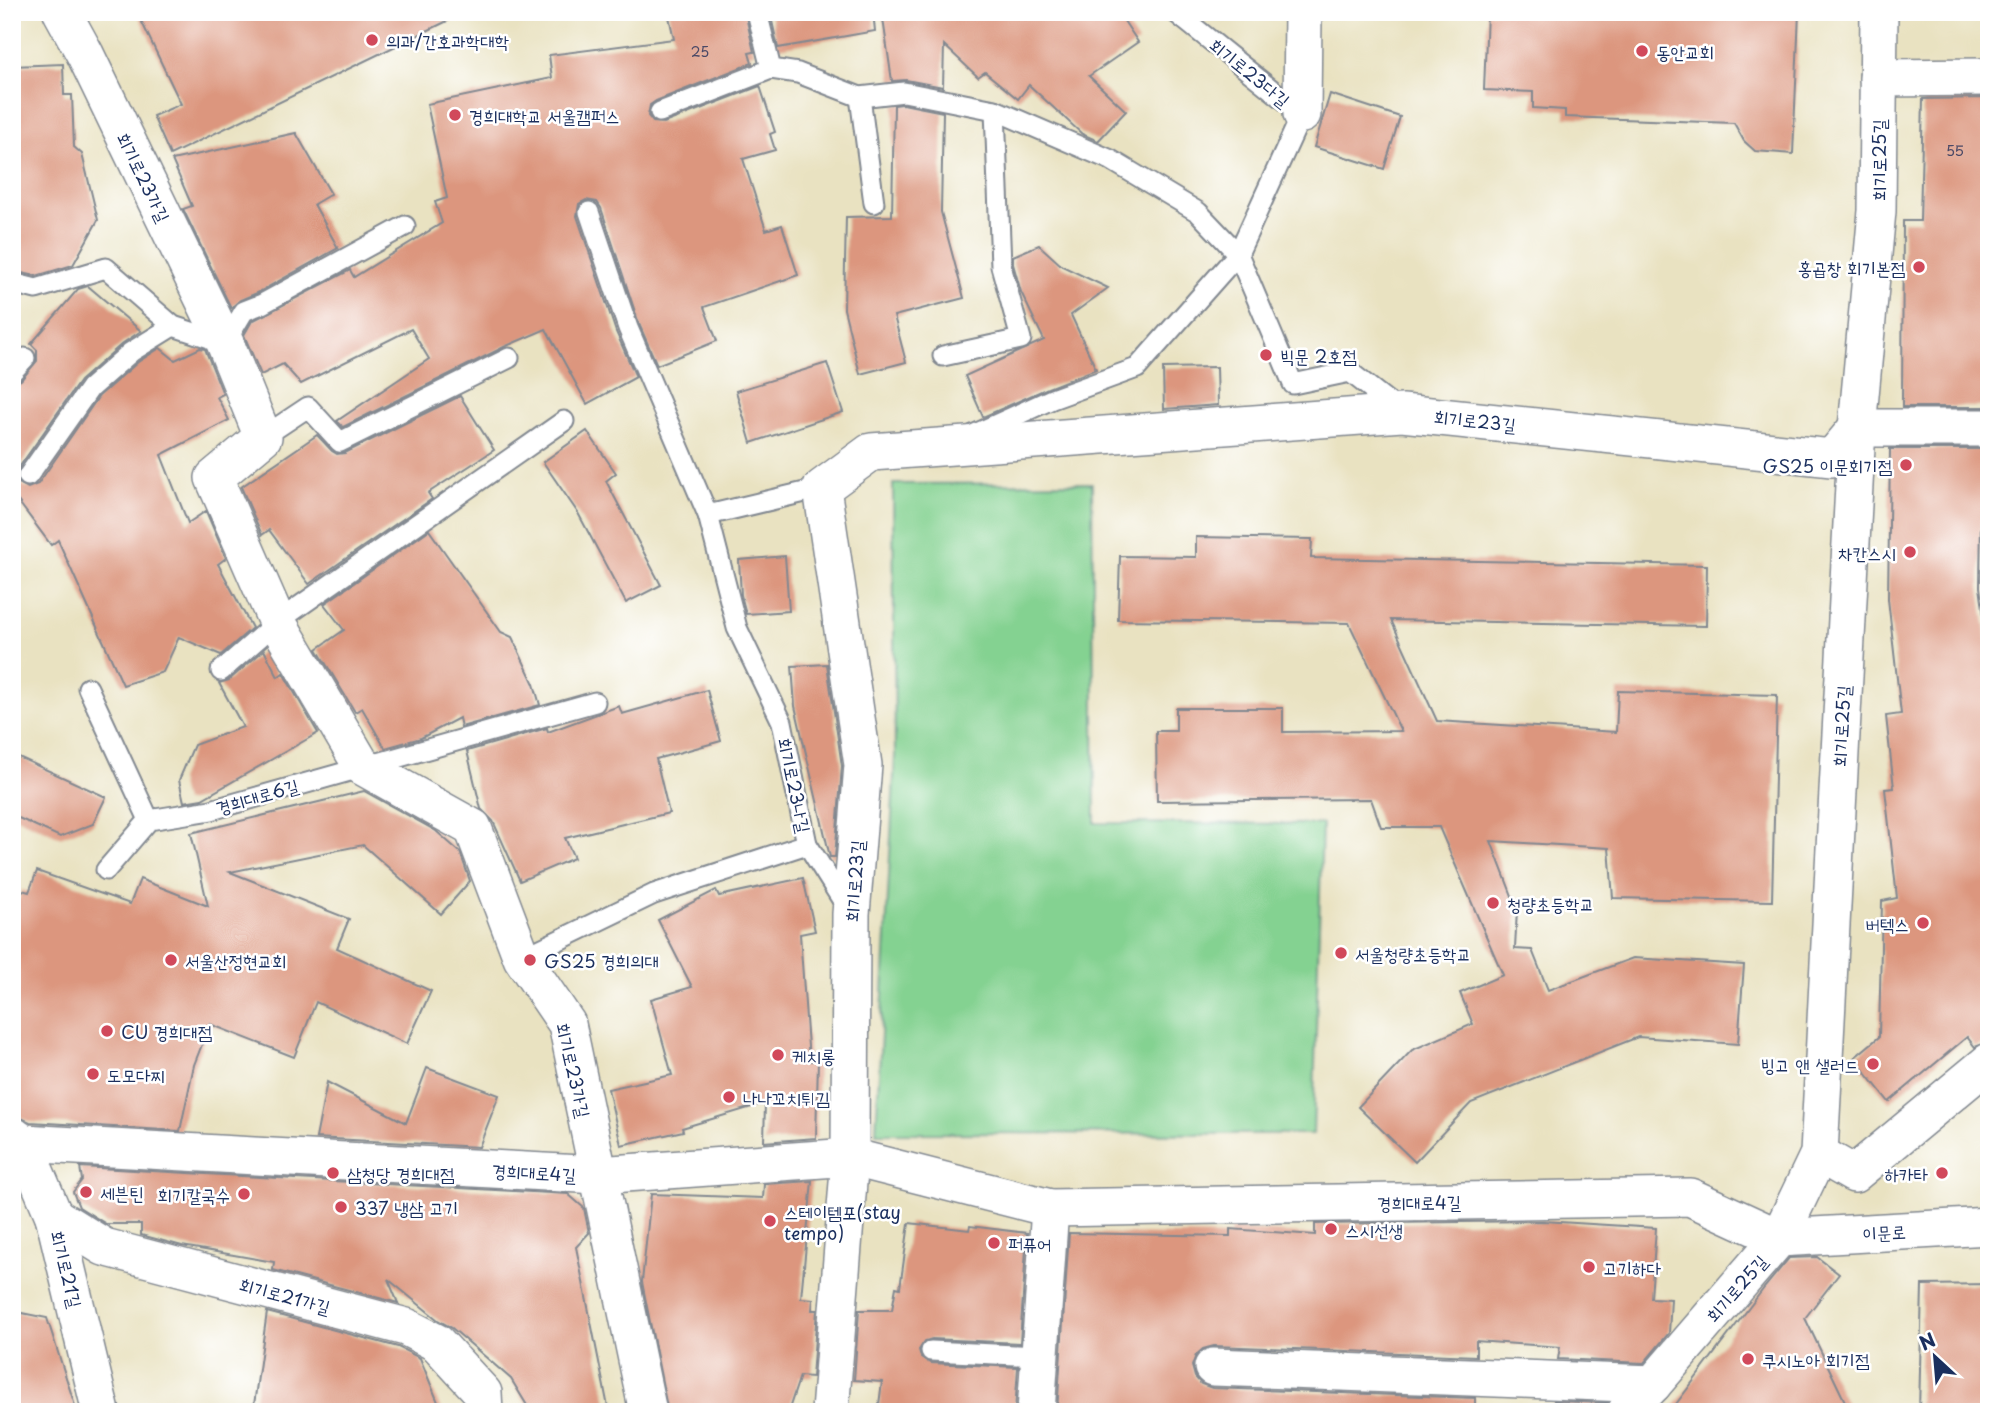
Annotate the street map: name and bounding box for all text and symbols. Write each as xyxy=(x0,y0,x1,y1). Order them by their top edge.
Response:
place label: 의과/간호과학대학 xyxy=(386,27,509,54)
street label: 회기로23다길 xyxy=(1204,31,1297,113)
marker: 의과/간호과학대학 xyxy=(364,32,380,48)
place label: 동안교회 xyxy=(1656,38,1714,65)
house number: 25 xyxy=(691,41,709,62)
marker: 동안교회 xyxy=(1634,43,1650,59)
place label: 경희대학교 서울캠퍼스 xyxy=(469,102,620,129)
marker: 경희대학교 서울캠퍼스 xyxy=(447,107,463,123)
street label: 회기로25길 xyxy=(1865,119,1892,201)
street label: 회기로23가길 xyxy=(111,128,178,227)
house number: 55 xyxy=(1946,140,1964,161)
place label: 홍곱창 회기본점 xyxy=(1798,254,1906,281)
marker: 홍곱창 회기본점 xyxy=(1911,259,1927,275)
place label: 빅문 2호점 xyxy=(1280,342,1357,369)
marker: 빅문 2호점 xyxy=(1258,347,1274,363)
street label: 회기로23길 xyxy=(1433,402,1518,438)
place label: GS25 이문회기점 xyxy=(1762,452,1893,479)
marker: GS25 이문회기점 xyxy=(1898,457,1914,473)
place label: 차칸스시 xyxy=(1838,539,1896,566)
marker: 차칸스시 xyxy=(1902,544,1918,560)
street label: 회기로25길 xyxy=(1825,684,1857,768)
street label: 회기로23나길 xyxy=(772,735,818,836)
street label: 경희대로6길 xyxy=(212,771,302,821)
street label: 회기로23길 xyxy=(838,838,870,923)
place label: 청량초등학교 xyxy=(1507,890,1594,917)
marker: 청량초등학교 xyxy=(1485,895,1501,911)
place label: 버텍스 xyxy=(1866,910,1909,937)
marker: 버텍스 xyxy=(1915,915,1931,931)
place label: 서울청량초등학교 xyxy=(1355,940,1471,967)
marker: 서울청량초등학교 xyxy=(1333,945,1349,961)
place label: 서울산정현교회 xyxy=(185,947,286,974)
place label: GS25 경희의대 xyxy=(544,947,659,974)
marker: 서울산정현교회 xyxy=(163,952,179,968)
marker: GS25 경희의대 xyxy=(522,952,538,968)
place label: CU 경희대점 xyxy=(121,1018,212,1045)
street label: 회기로23가길 xyxy=(550,1020,598,1121)
marker: CU 경희대점 xyxy=(99,1023,115,1039)
place label: 케치롱 xyxy=(792,1042,835,1069)
marker: 케치롱 xyxy=(770,1047,786,1063)
place label: 빙고 앤 샐러드 xyxy=(1760,1051,1859,1078)
marker: 빙고 앤 샐러드 xyxy=(1865,1056,1881,1072)
place label: 도모다찌 xyxy=(107,1061,165,1088)
marker: 도모다찌 xyxy=(85,1066,101,1082)
place label: 나나꼬치튀김 xyxy=(743,1084,830,1111)
marker: 나나꼬치튀김 xyxy=(721,1089,737,1105)
street label: 경희대로4길 xyxy=(491,1156,577,1188)
place label: 삼청당 경희대점 xyxy=(347,1160,455,1187)
place label: 하카타 xyxy=(1885,1160,1929,1187)
marker: 삼청당 경희대점 xyxy=(325,1165,341,1181)
marker: 하카타 xyxy=(1934,1165,1950,1181)
place label: 세븐틴 xyxy=(100,1179,143,1206)
place label: 회기칼국수 xyxy=(158,1181,230,1208)
marker: 세븐틴 xyxy=(78,1184,94,1200)
marker: 회기칼국수 xyxy=(236,1186,252,1202)
street label: 경희대로4길 xyxy=(1377,1188,1462,1216)
place label: 337 냉삼 고기 xyxy=(355,1194,458,1221)
place label: 스테이템포(stay tempo) xyxy=(784,1198,901,1246)
marker: 337 냉삼 고기 xyxy=(333,1199,349,1215)
marker: 스테이템포(stay tempo) xyxy=(762,1213,778,1229)
place label: 스시선생 xyxy=(1345,1216,1403,1243)
street label: 이문로 xyxy=(1862,1217,1906,1247)
marker: 스시선생 xyxy=(1323,1221,1339,1237)
street label: 회기로21길 xyxy=(44,1228,90,1311)
place label: 퍼퓨어 xyxy=(1008,1230,1051,1257)
marker: 퍼퓨어 xyxy=(986,1235,1002,1251)
street label: 회기로25길 xyxy=(1699,1248,1773,1328)
place label: 고기하다 xyxy=(1603,1254,1661,1281)
marker: 고기하다 xyxy=(1581,1259,1597,1275)
street label: 회기로21가길 xyxy=(236,1270,334,1320)
north arrow xyxy=(1899,1322,1969,1392)
text: N xyxy=(1914,1325,1940,1357)
place label: 쿠시노아 회기점 xyxy=(1762,1346,1870,1373)
marker: 쿠시노아 회기점 xyxy=(1740,1351,1756,1367)

